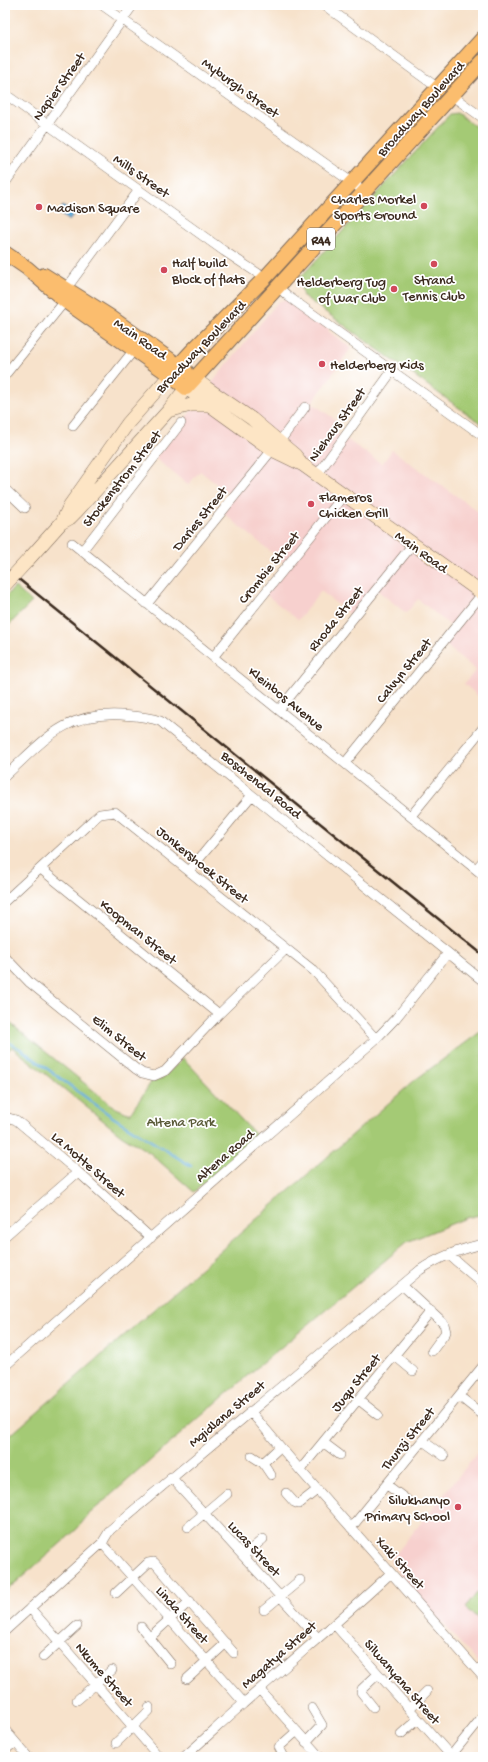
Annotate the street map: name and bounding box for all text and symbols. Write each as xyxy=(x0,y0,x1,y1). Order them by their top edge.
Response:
street label: Napier Street xyxy=(30,49,91,125)
street label: Myburgh Street xyxy=(197,55,283,124)
street label: Broadway Boulevard xyxy=(374,57,470,162)
street label: Mills Street xyxy=(109,152,173,203)
place label: Charles Morkel Sports Ground xyxy=(331,192,418,225)
place label: Madison Square xyxy=(47,201,140,218)
marker: Charles Morkel Sports Ground xyxy=(419,201,429,211)
marker: Madison Square xyxy=(34,202,44,212)
road number: R44 xyxy=(307,228,335,250)
place label: Half build Block of flats xyxy=(171,256,246,289)
marker: Strand Tennis Club xyxy=(429,259,439,269)
marker: Half build Block of flats xyxy=(159,265,169,275)
place label: Strand Tennis Club xyxy=(402,273,466,306)
place label: Helderberg Tug of War Club xyxy=(297,275,387,308)
marker: Helderberg Tug of War Club xyxy=(389,284,399,294)
street label: Broadway Boulevard xyxy=(152,296,252,398)
street label: Main Road xyxy=(110,316,171,366)
place label: Helderberg Kids xyxy=(330,358,424,375)
marker: Helderberg Kids xyxy=(317,359,327,369)
street label: Niehaus Street xyxy=(306,384,371,466)
street label: Stockenstrom Street xyxy=(80,427,167,531)
street label: Daries Street xyxy=(169,483,233,556)
place label: Flameros Chicken Grill xyxy=(318,490,388,523)
marker: Flameros Chicken Grill xyxy=(306,499,316,509)
street label: Crombie Street xyxy=(236,528,305,608)
street label: Main Road xyxy=(391,528,452,579)
street label: Rhoda Street xyxy=(306,583,369,656)
street label: Calvyn Street xyxy=(374,635,437,708)
street label: Kleinbos Avenue xyxy=(244,664,327,736)
street label: Boschendal Road xyxy=(216,748,306,825)
street label: Jonkershoek Street xyxy=(152,824,252,909)
street label: Koopman Street xyxy=(95,897,180,970)
street label: Elim Street xyxy=(88,1012,150,1067)
park label: Altena Park xyxy=(147,1115,217,1132)
street label: Altena Road xyxy=(193,1125,260,1187)
street label: La Motte Street xyxy=(47,1129,129,1203)
street label: Juqu Street xyxy=(328,1350,386,1416)
street label: Mgidlana Street xyxy=(186,1377,270,1452)
street label: Thunzi Street xyxy=(378,1404,440,1475)
place label: Silukhanyo Primary School xyxy=(364,1493,450,1526)
marker: Silukhanyo Primary School xyxy=(453,1502,463,1512)
street label: Lucas Street xyxy=(223,1518,284,1582)
street label: Xaki Street xyxy=(370,1533,428,1595)
street label: Linda Street xyxy=(151,1583,212,1649)
street label: Magatya Street xyxy=(238,1618,322,1693)
street label: Silwanyana Street xyxy=(359,1636,444,1730)
street label: Nkume Street xyxy=(71,1640,137,1712)

